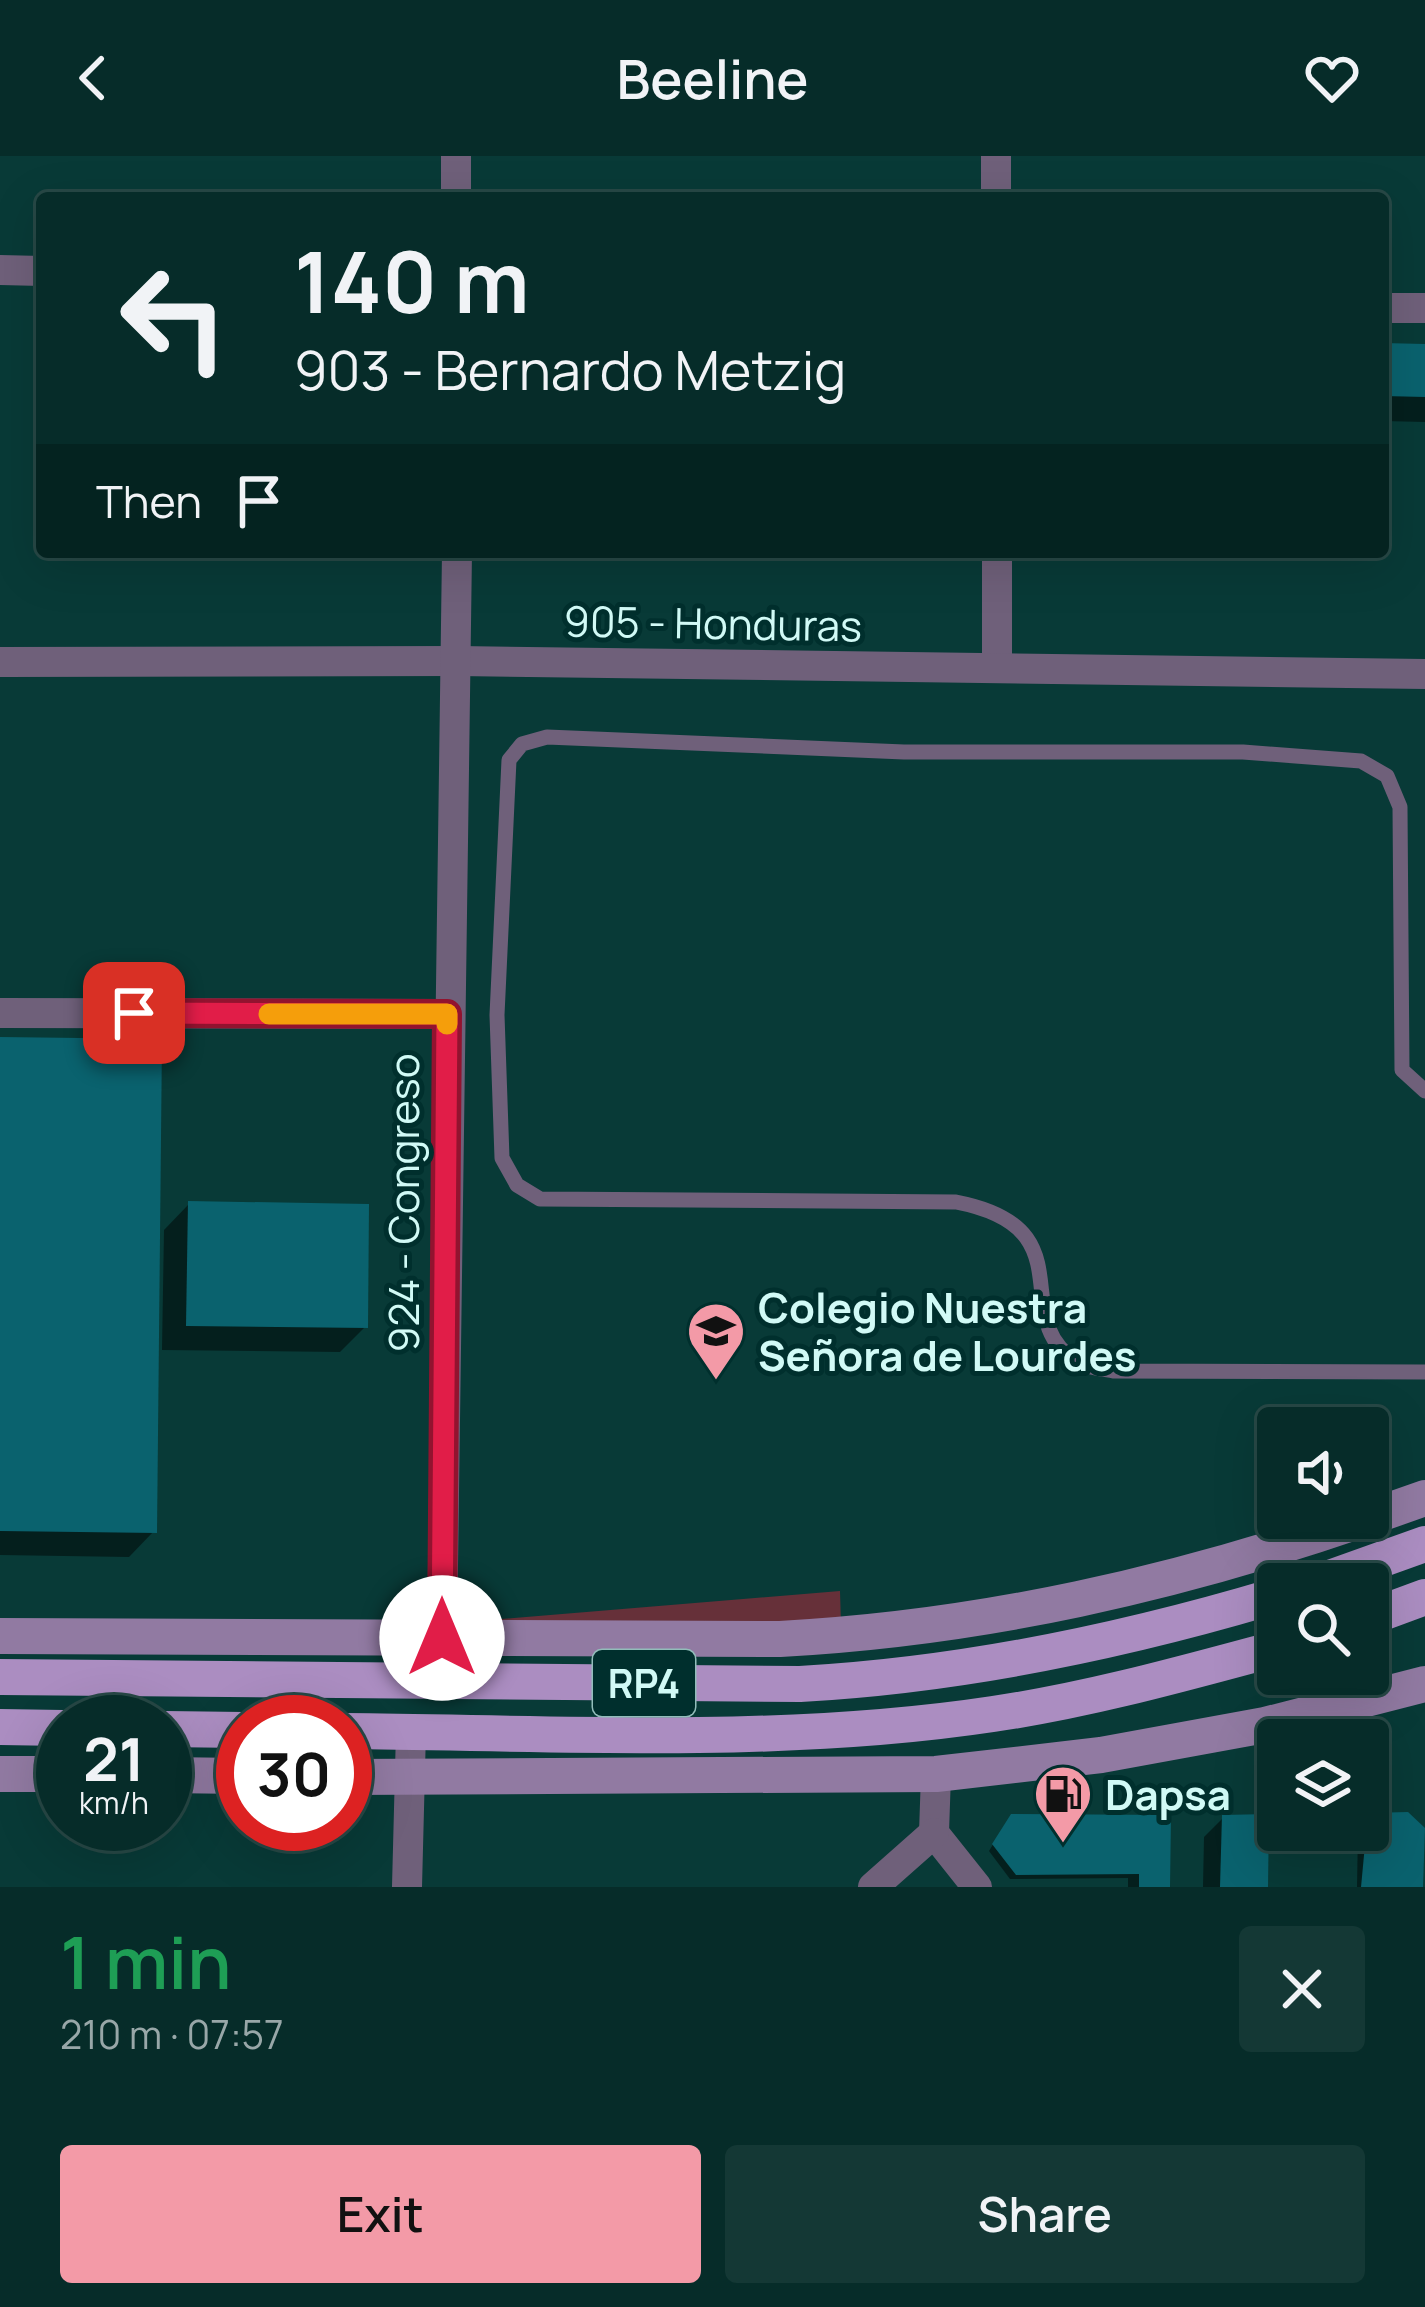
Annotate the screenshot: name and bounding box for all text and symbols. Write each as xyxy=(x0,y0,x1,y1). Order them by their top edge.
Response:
text: Beeline xyxy=(617,41,808,115)
icon: back xyxy=(60,45,126,111)
icon: heart xyxy=(1299,45,1365,111)
text: 140 m xyxy=(294,223,530,338)
icon: left xyxy=(96,240,252,396)
text: 903 - Bernardo Metzig xyxy=(294,332,846,406)
icon: arrive xyxy=(226,468,292,534)
text: Then xyxy=(96,470,202,532)
street label: 905 - Honduras xyxy=(563,591,863,655)
pin xyxy=(83,962,185,1064)
icon: arrive xyxy=(101,980,167,1046)
street label: 924 - Congreso xyxy=(374,1053,432,1353)
place label: Colegio Nuestra Señora de Lourdes xyxy=(758,1278,1136,1384)
school or university icon: Colegio Nuestra Señora de Lourdes xyxy=(685,1300,747,1382)
map controls xyxy=(1257,1407,1389,1851)
button: sound xyxy=(1257,1407,1389,1539)
button: search xyxy=(1257,1563,1389,1695)
position arrow xyxy=(379,1575,505,1701)
road number: RP4 xyxy=(593,1650,695,1716)
speed limit sign: 30 xyxy=(216,1695,372,1851)
text: 21 xyxy=(83,1717,145,1799)
button: layers xyxy=(1257,1719,1389,1851)
fuel station icon: Dapsa xyxy=(1032,1763,1094,1845)
place label: Dapsa xyxy=(1105,1765,1231,1823)
text: km/h xyxy=(79,1782,149,1823)
text: 1 min xyxy=(60,1912,232,2011)
button: close xyxy=(1239,1926,1365,2052)
text: 210 m · 07:57 xyxy=(60,2007,284,2061)
button: Exit xyxy=(60,2145,701,2283)
button: Share xyxy=(725,2145,1365,2283)

